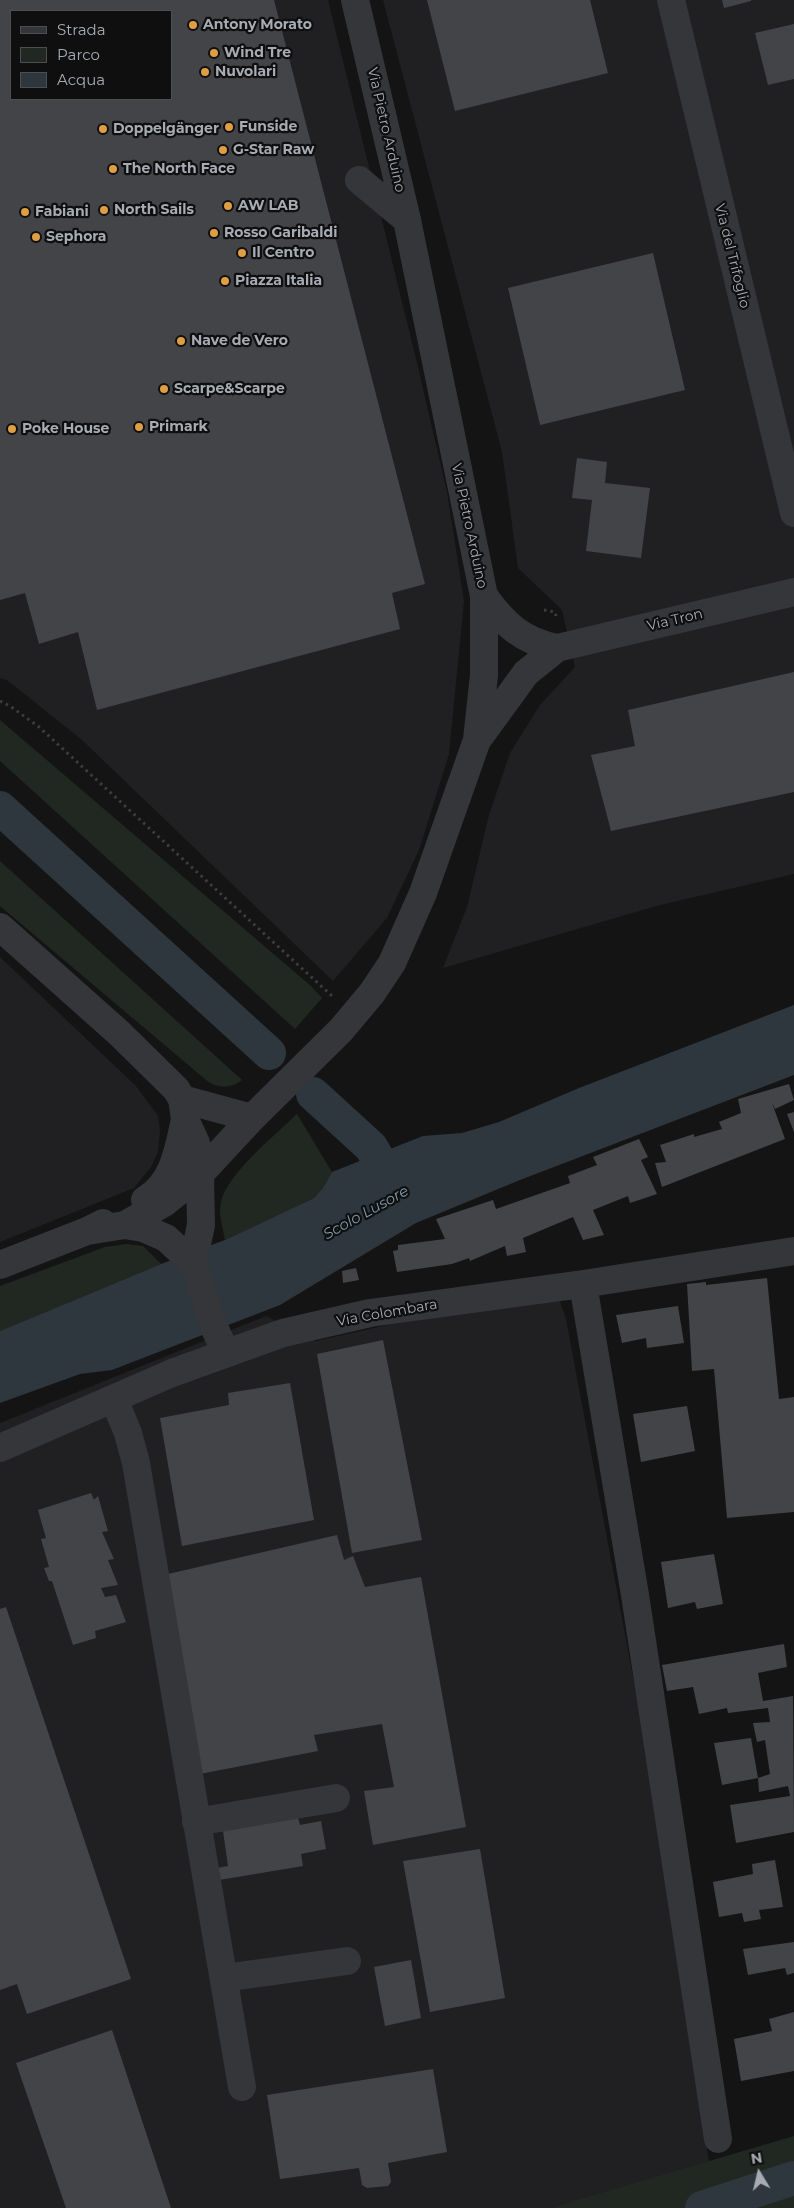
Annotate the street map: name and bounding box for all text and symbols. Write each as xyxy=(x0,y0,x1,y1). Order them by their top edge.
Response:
legend xyxy=(10,10,172,100)
place label: Antony Morato xyxy=(203,17,312,33)
marker: Antony Morato xyxy=(187,19,199,31)
text: Strada xyxy=(57,20,106,39)
text: Parco xyxy=(57,45,100,64)
place label: Wind Tre xyxy=(224,45,291,61)
marker: Wind Tre xyxy=(208,47,220,59)
place label: Nuvolari xyxy=(215,64,276,80)
marker: Nuvolari xyxy=(199,66,211,78)
street label: Via Pietro Arduino xyxy=(363,66,409,194)
text: Acqua xyxy=(57,70,105,89)
place label: Funside xyxy=(239,119,297,135)
place label: Doppelgänger xyxy=(113,121,219,137)
marker: Funside xyxy=(223,121,235,133)
marker: Doppelgänger xyxy=(97,123,109,135)
place label: G-Star Raw xyxy=(233,142,314,158)
marker: G-Star Raw xyxy=(217,144,229,156)
place label: The North Face xyxy=(123,161,235,177)
marker: The North Face xyxy=(107,163,119,175)
place label: AW LAB xyxy=(238,198,298,214)
marker: AW LAB xyxy=(222,200,234,212)
place label: North Sails xyxy=(114,202,194,218)
street label: Via del Trifoglio xyxy=(711,202,753,310)
place label: Fabiani xyxy=(35,204,89,220)
marker: North Sails xyxy=(98,204,110,216)
marker: Fabiani xyxy=(19,206,31,218)
place label: Rosso Garibaldi xyxy=(224,225,337,241)
marker: Rosso Garibaldi xyxy=(208,227,220,239)
place label: Sephora xyxy=(46,229,106,245)
marker: Sephora xyxy=(30,231,42,243)
place label: Il Centro xyxy=(252,245,314,261)
marker: Il Centro xyxy=(236,247,248,259)
place label: Piazza Italia xyxy=(235,273,322,289)
marker: Piazza Italia xyxy=(219,275,231,287)
place label: Nave de Vero xyxy=(191,333,288,349)
marker: Nave de Vero xyxy=(175,335,187,347)
place label: Scarpe&Scarpe xyxy=(174,381,285,397)
marker: Scarpe&Scarpe xyxy=(158,383,170,395)
place label: Primark xyxy=(149,419,208,435)
place label: Poke House xyxy=(22,421,109,437)
marker: Primark xyxy=(133,421,145,433)
marker: Poke House xyxy=(6,423,18,435)
street label: Via Pietro Arduino xyxy=(448,462,490,590)
street label: Via Tron xyxy=(645,605,705,635)
water label: Scolo Lusore xyxy=(320,1182,412,1244)
street label: Via Colombara xyxy=(335,1296,439,1330)
north arrow xyxy=(734,2148,784,2198)
text: N xyxy=(750,2148,764,2168)

